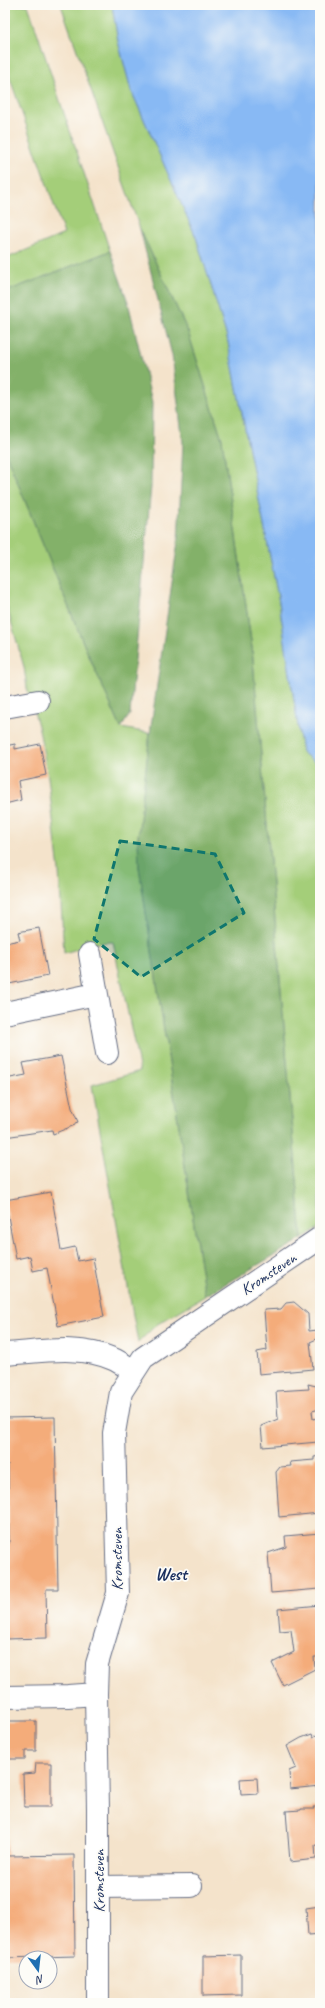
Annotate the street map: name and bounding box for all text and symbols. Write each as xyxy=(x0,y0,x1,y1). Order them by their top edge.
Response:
street label: Kromsteven xyxy=(237,1248,301,1300)
street label: Kromsteven xyxy=(107,1527,127,1590)
district label: West xyxy=(155,1563,189,1585)
street label: Kromsteven xyxy=(89,1849,109,1912)
north arrow xyxy=(18,1950,58,1990)
text: N xyxy=(33,1972,46,1988)

